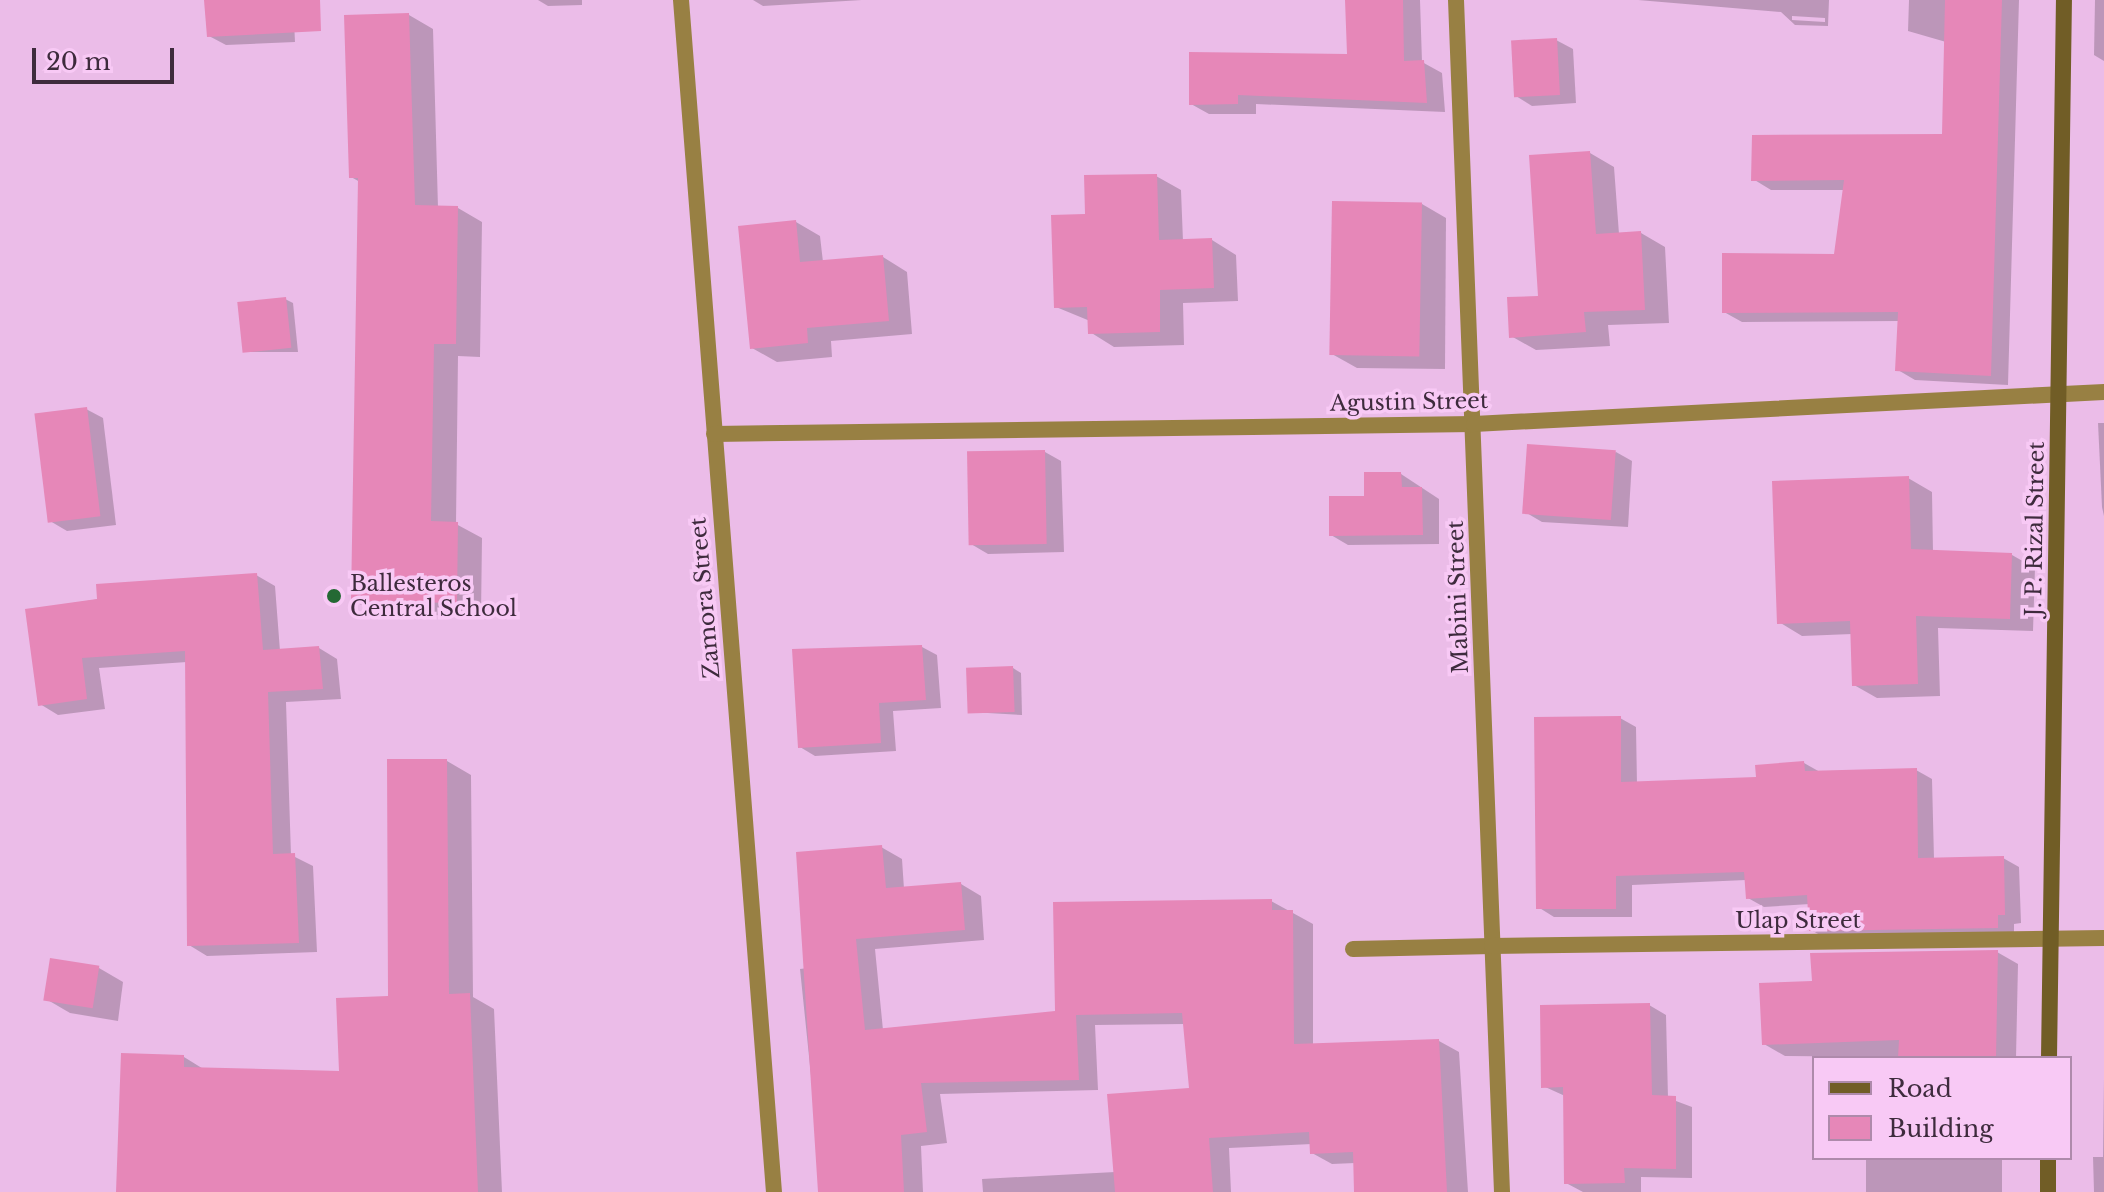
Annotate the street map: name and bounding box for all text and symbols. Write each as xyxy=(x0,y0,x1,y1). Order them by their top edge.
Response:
scale bar xyxy=(36,32,178,82)
text: 20 m xyxy=(46,47,111,76)
street label: Agustin Street xyxy=(1330,387,1488,417)
street label: J. P. Rizal Street xyxy=(2020,441,2050,617)
street label: Zamora Street xyxy=(685,516,725,680)
street label: Mabini Street xyxy=(1442,520,1474,674)
place label: Ballesteros Central School xyxy=(350,570,517,622)
marker: Ballesteros Central School xyxy=(325,587,343,605)
street label: Ulap Street xyxy=(1735,908,1861,934)
legend xyxy=(1812,1056,2072,1160)
text: Road xyxy=(1888,1074,1952,1103)
text: Building xyxy=(1888,1114,1994,1143)

